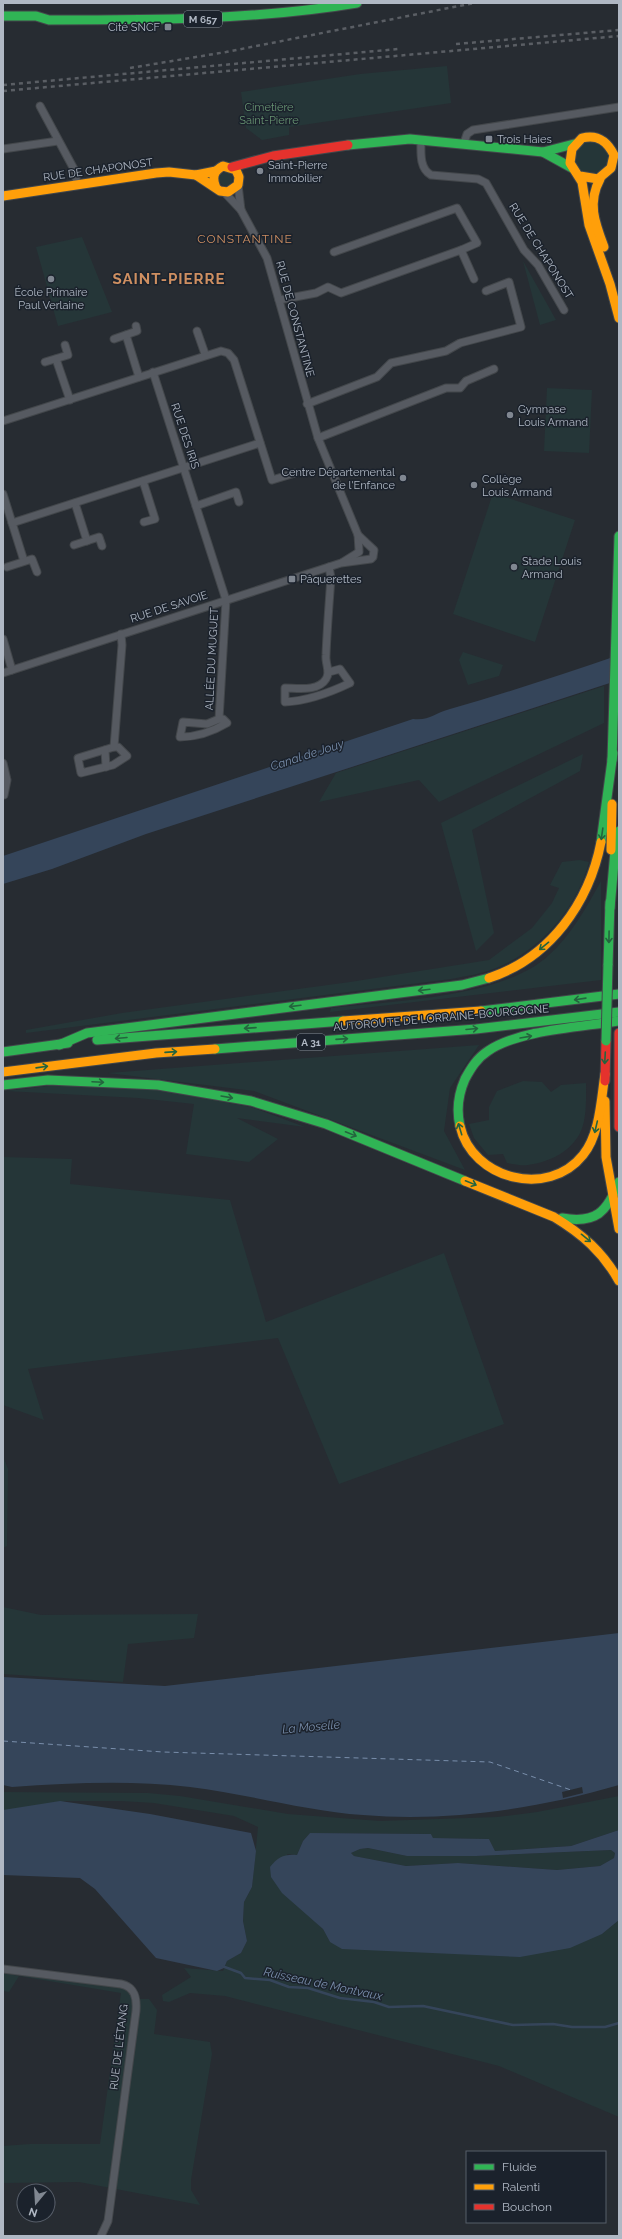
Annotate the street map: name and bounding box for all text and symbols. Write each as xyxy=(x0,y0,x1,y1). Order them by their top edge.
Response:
road number: M 657 xyxy=(184,11,222,27)
place label: Cité SNCF xyxy=(108,21,161,34)
marker: Cité SNCF xyxy=(163,22,173,32)
park label: Cimetière Saint-Pierre xyxy=(239,101,299,127)
place label: Trois Haies xyxy=(497,133,552,146)
marker: Trois Haies xyxy=(484,134,494,144)
street label: RUE DE CHAPONOST xyxy=(42,156,154,184)
place label: Saint-Pierre Immobilier xyxy=(268,159,328,185)
marker: Saint-Pierre Immobilier xyxy=(255,166,265,176)
street label: RUE DE CHAPONOST xyxy=(506,201,576,302)
district label: CONSTANTINE xyxy=(197,232,293,246)
street label: RUE DE CONSTANTINE xyxy=(273,259,317,379)
district label: SAINT-PIERRE xyxy=(112,270,226,288)
marker: École Primaire Paul Verlaine xyxy=(46,274,56,284)
place label: École Primaire Paul Verlaine xyxy=(14,285,88,312)
street label: RUE DES IRIS xyxy=(168,402,202,471)
place label: Gymnase Louis Armand xyxy=(518,403,588,429)
marker: Gymnase Louis Armand xyxy=(505,410,515,420)
place label: Centre Départemental de l'Enfance xyxy=(281,466,396,492)
marker: Centre Départemental de l'Enfance xyxy=(398,473,408,483)
place label: Collège Louis Armand xyxy=(482,473,552,499)
marker: Collège Louis Armand xyxy=(469,480,479,490)
place label: Stade Louis Armand xyxy=(522,555,581,581)
marker: Stade Louis Armand xyxy=(509,562,519,572)
place label: Pâquerettes xyxy=(300,573,362,586)
marker: Pâquerettes xyxy=(287,574,297,584)
street label: RUE DE SAVOIE xyxy=(129,588,210,626)
street label: ALLÉE DU MUGUET xyxy=(202,607,221,711)
water label: Canal de Jouy xyxy=(269,736,346,773)
one-way arrow xyxy=(598,827,606,840)
one-way arrow xyxy=(605,930,613,943)
one-way arrow xyxy=(538,942,549,951)
one-way arrow xyxy=(417,986,430,994)
one-way arrow xyxy=(574,995,587,1003)
one-way arrow xyxy=(289,1002,302,1010)
street label: AUTOROUTE DE LORRAINE-BOURGOGNE xyxy=(333,1002,550,1034)
one-way arrow xyxy=(244,1025,257,1032)
one-way arrow xyxy=(465,1026,478,1033)
one-way arrow xyxy=(519,1032,532,1040)
road number: A 31 xyxy=(297,1034,325,1050)
one-way arrow xyxy=(115,1035,128,1042)
one-way arrow xyxy=(335,1036,348,1043)
one-way arrow xyxy=(164,1049,177,1056)
one-way arrow xyxy=(602,1051,609,1064)
one-way arrow xyxy=(35,1063,48,1071)
one-way arrow xyxy=(91,1079,104,1086)
one-way arrow xyxy=(220,1093,233,1101)
one-way arrow xyxy=(591,1120,599,1133)
one-way arrow xyxy=(456,1122,463,1135)
one-way arrow xyxy=(344,1130,356,1138)
one-way arrow xyxy=(465,1180,477,1187)
one-way arrow xyxy=(581,1234,592,1243)
water label: La Moselle xyxy=(281,1717,341,1737)
water label: Ruisseau de Montvaux xyxy=(262,1965,385,2004)
street label: RUE DE L'ÉTANG xyxy=(106,2003,131,2091)
legend xyxy=(466,2151,606,2223)
text: Fluide xyxy=(502,2160,537,2174)
text: Ralenti xyxy=(502,2180,540,2194)
north arrow xyxy=(16,2183,56,2223)
text: Bouchon xyxy=(502,2200,552,2214)
text: N xyxy=(27,2205,39,2220)

